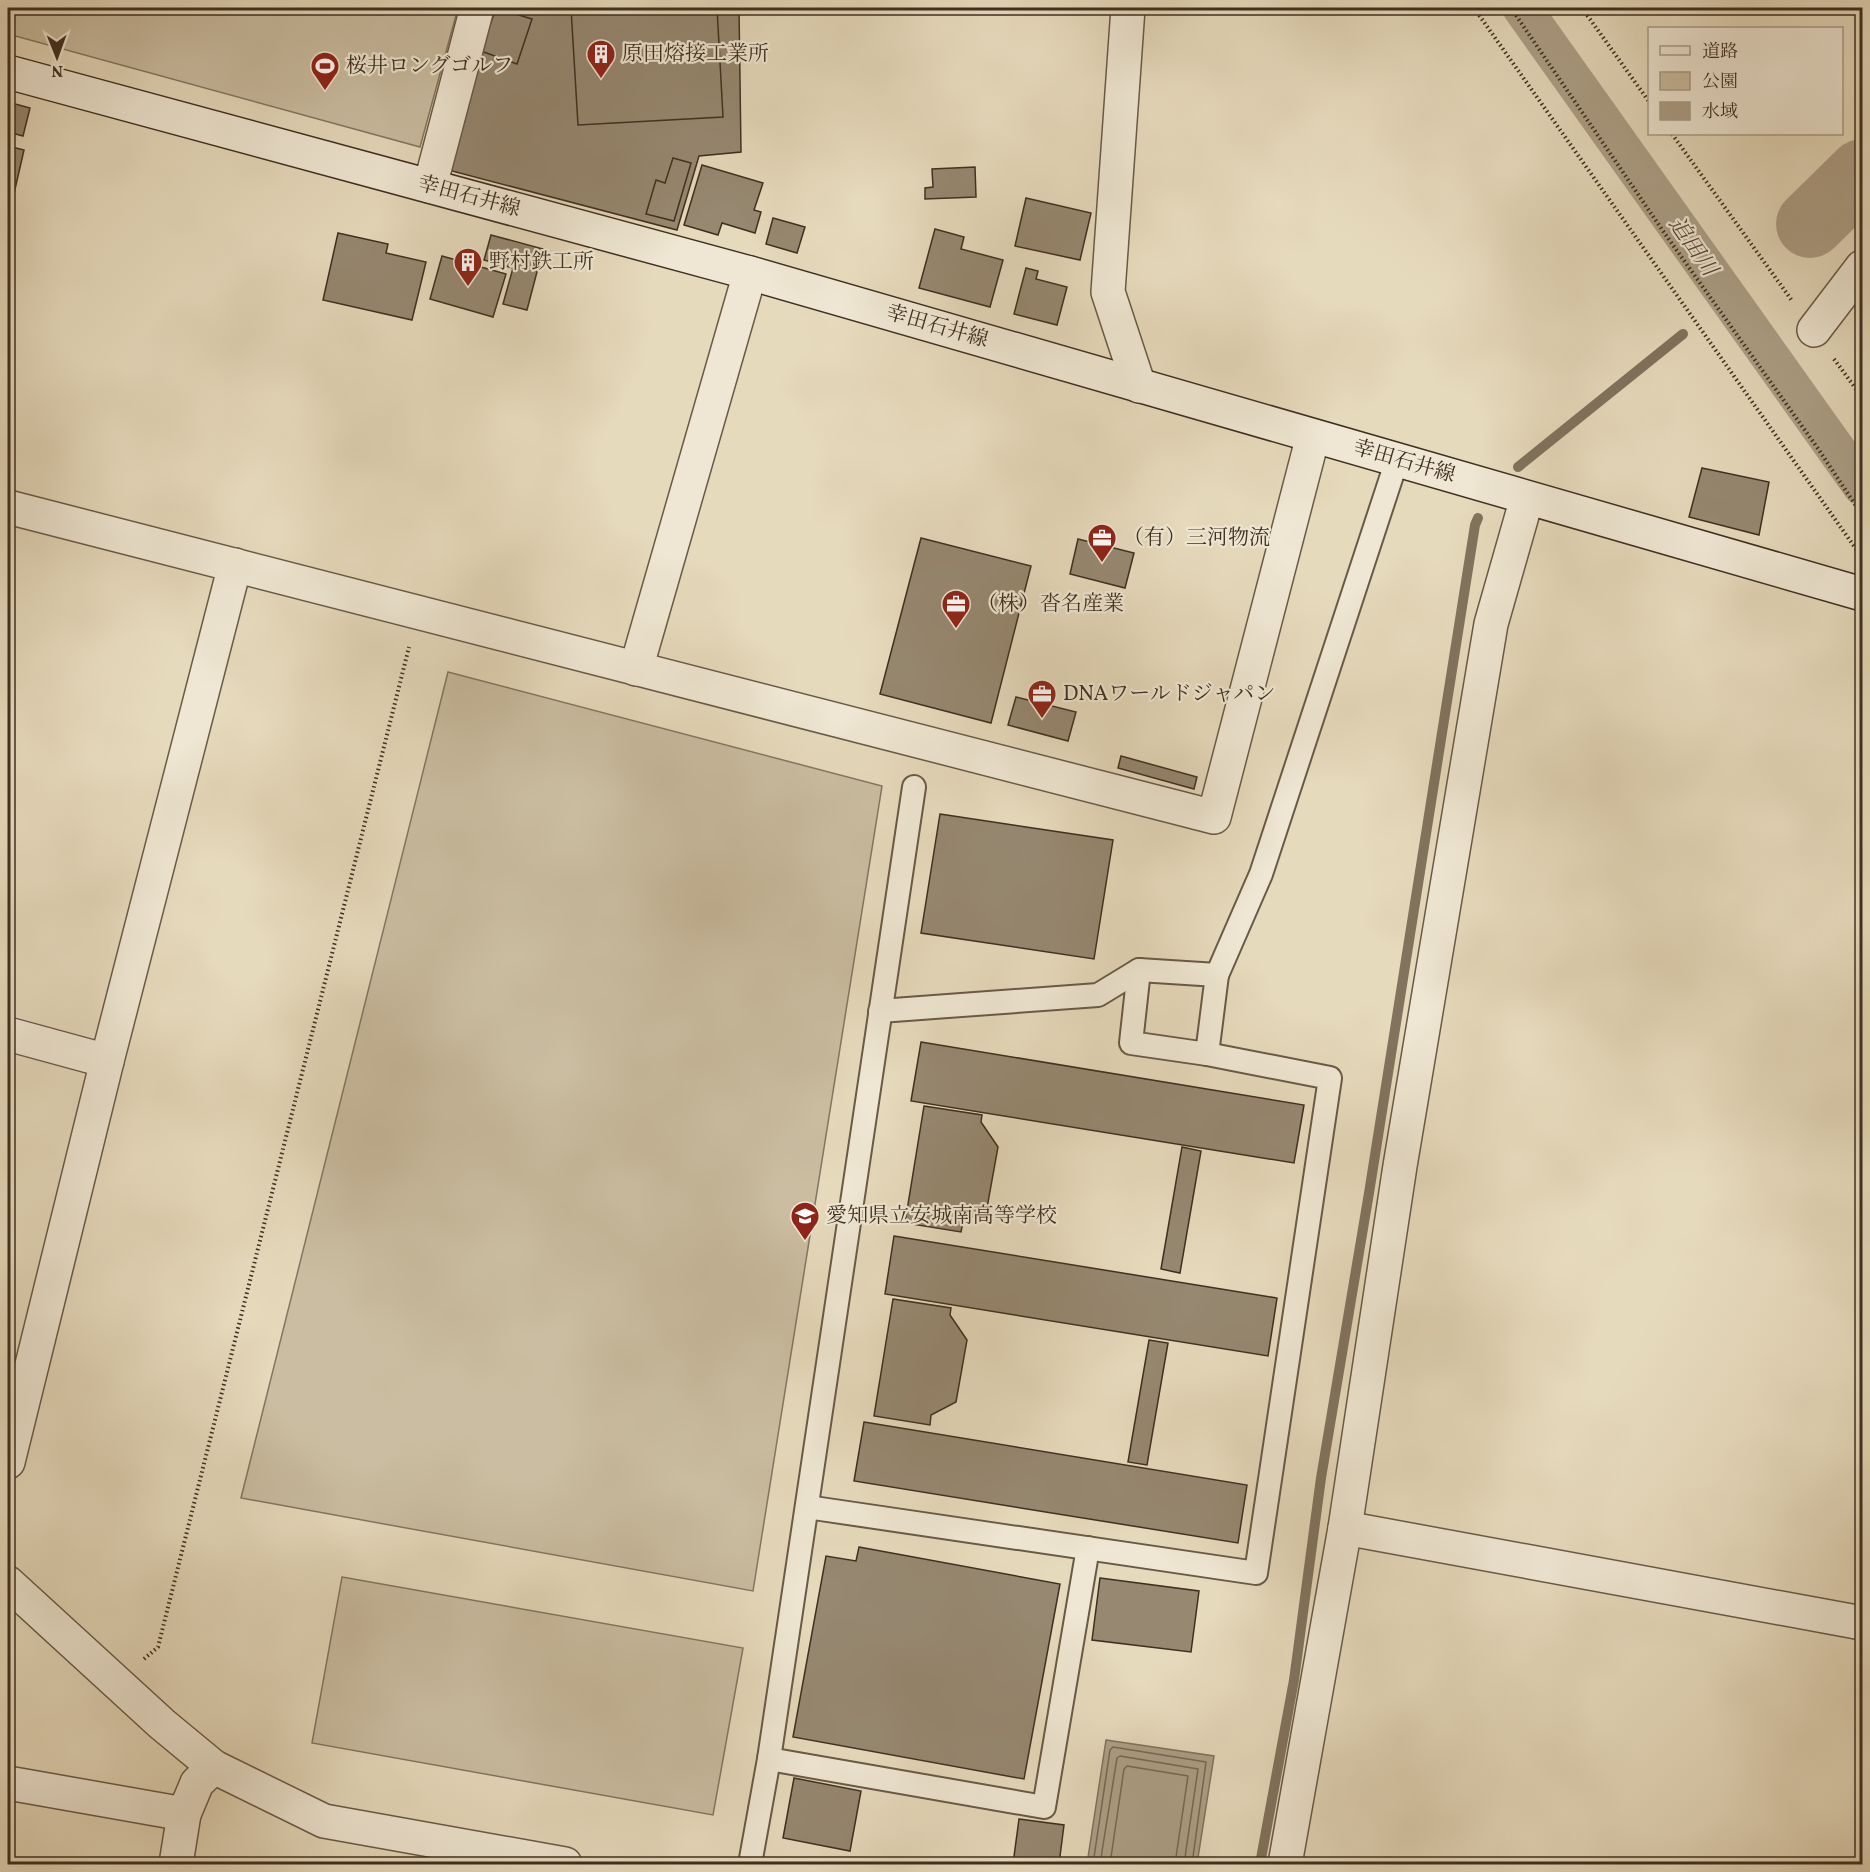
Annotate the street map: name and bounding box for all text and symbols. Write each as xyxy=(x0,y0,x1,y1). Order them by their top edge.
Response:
north arrow xyxy=(27,27,87,87)
legend xyxy=(1648,27,1843,135)
building icon: 原田熔接工業所 xyxy=(585,38,617,80)
place label: 原田熔接工業所 xyxy=(622,40,769,69)
text: 道路 xyxy=(1702,40,1738,65)
sports icon: 桜井ロングゴルフ xyxy=(309,50,341,92)
place label: 桜井ロングゴルフ xyxy=(346,52,513,81)
text: N xyxy=(51,59,63,81)
text: 公園 xyxy=(1702,70,1738,95)
text: 水域 xyxy=(1702,100,1738,125)
street label: 幸田石井線 xyxy=(415,169,523,225)
water label: 追田川 xyxy=(1660,211,1725,285)
building icon: 野村鉄工所 xyxy=(452,246,484,288)
place label: 野村鉄工所 xyxy=(489,248,594,277)
street label: 幸田石井線 xyxy=(883,299,991,355)
street label: 幸田石井線 xyxy=(1350,434,1458,490)
office icon: （有）三河物流 xyxy=(1086,522,1118,564)
place label: （有）三河物流 xyxy=(1123,524,1270,553)
office icon: （株）沓名産業 xyxy=(940,588,972,630)
place label: （株）沓名産業 xyxy=(977,590,1124,619)
office icon: DNAワールドジャパン xyxy=(1026,678,1058,720)
place label: DNAワールドジャパン xyxy=(1063,680,1275,709)
school or university icon: 愛知県立安城南高等学校 xyxy=(789,1200,821,1242)
place label: 愛知県立安城南高等学校 xyxy=(826,1202,1057,1231)

